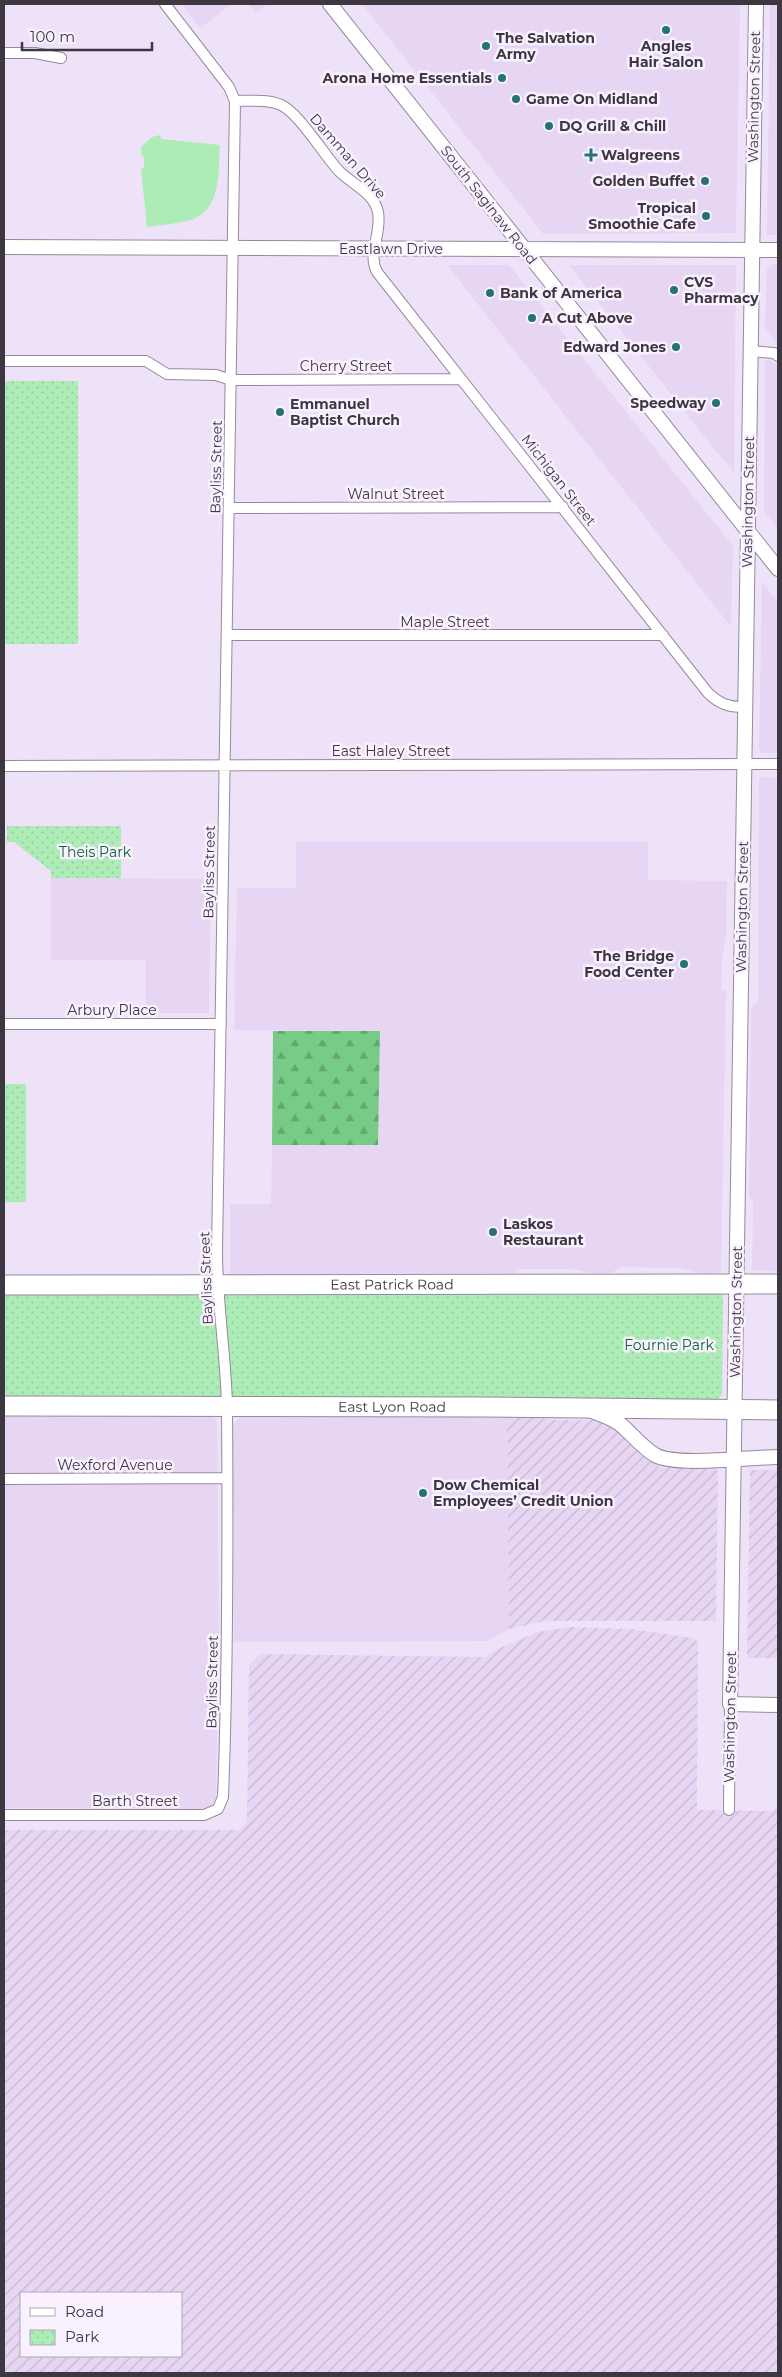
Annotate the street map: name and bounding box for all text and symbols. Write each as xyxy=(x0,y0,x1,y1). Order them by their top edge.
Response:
scale bar xyxy=(22,20,152,52)
marker: Angles Hair Salon xyxy=(660,24,672,36)
text: 100 m xyxy=(30,27,75,46)
place label: The Salvation Army xyxy=(495,29,595,63)
street label: Washington Street xyxy=(744,31,764,163)
place label: Angles Hair Salon xyxy=(629,37,703,71)
marker: The Salvation Army xyxy=(480,40,492,52)
place label: Arona Home Essentials xyxy=(322,69,493,87)
marker: Arona Home Essentials xyxy=(496,72,508,84)
place label: Game On Midland xyxy=(526,90,658,108)
marker: Game On Midland xyxy=(510,93,522,105)
street label: Damman Drive xyxy=(306,109,390,203)
place label: DQ Grill & Chill xyxy=(559,117,666,135)
marker: DQ Grill & Chill xyxy=(543,120,555,132)
street label: South Saginaw Road xyxy=(437,142,541,268)
place label: Walgreens xyxy=(601,146,680,164)
marker: Walgreens xyxy=(585,149,597,161)
place label: Golden Buffet xyxy=(593,172,695,190)
marker: Golden Buffet xyxy=(699,175,711,187)
place label: Tropical Smoothie Cafe xyxy=(588,199,696,233)
marker: Tropical Smoothie Cafe xyxy=(700,210,712,222)
street label: Eastlawn Drive xyxy=(339,240,443,258)
place label: CVS Pharmacy xyxy=(684,273,759,307)
place label: Bank of America xyxy=(500,284,622,302)
marker: CVS Pharmacy xyxy=(668,284,680,296)
marker: Bank of America xyxy=(484,287,496,299)
place label: A Cut Above xyxy=(541,309,633,327)
marker: A Cut Above xyxy=(526,312,538,324)
place label: Edward Jones xyxy=(563,338,667,356)
marker: Edward Jones xyxy=(670,341,682,353)
street label: Cherry Street xyxy=(300,357,393,375)
place label: Speedway xyxy=(630,394,707,412)
place label: Emmanuel Baptist Church xyxy=(290,395,400,429)
marker: Speedway xyxy=(710,397,722,409)
marker: Emmanuel Baptist Church xyxy=(274,406,286,418)
street label: Bayliss Street xyxy=(206,420,226,514)
street label: Michigan Street xyxy=(518,431,601,530)
street label: Washington Street xyxy=(738,436,758,568)
street label: Walnut Street xyxy=(347,485,445,503)
street label: Maple Street xyxy=(400,613,490,631)
street label: East Haley Street xyxy=(331,742,451,760)
street label: Bayliss Street xyxy=(199,825,219,919)
street label: Washington Street xyxy=(732,841,752,973)
park label: Theis Park xyxy=(59,843,132,861)
place label: The Bridge Food Center xyxy=(584,947,674,981)
marker: The Bridge Food Center xyxy=(678,958,690,970)
street label: Arbury Place xyxy=(67,1001,157,1019)
place label: Laskos Restaurant xyxy=(503,1215,584,1249)
marker: Laskos Restaurant xyxy=(487,1226,499,1238)
street label: Bayliss Street xyxy=(195,1231,217,1325)
street label: Washington Street xyxy=(726,1246,746,1378)
street label: East Patrick Road xyxy=(330,1275,454,1294)
park label: Fournie Park xyxy=(624,1336,714,1354)
street label: East Lyon Road xyxy=(338,1398,446,1416)
street label: Wexford Avenue xyxy=(57,1456,173,1474)
place label: Dow Chemical Employees’ Credit Union xyxy=(433,1476,613,1510)
marker: Dow Chemical Employees’ Credit Union xyxy=(417,1487,429,1499)
street label: Bayliss Street xyxy=(202,1635,222,1729)
street label: Washington Street xyxy=(720,1651,740,1783)
street label: Barth Street xyxy=(92,1792,178,1810)
legend xyxy=(20,2292,182,2357)
text: Road xyxy=(65,2302,104,2321)
text: Park xyxy=(65,2327,99,2346)

